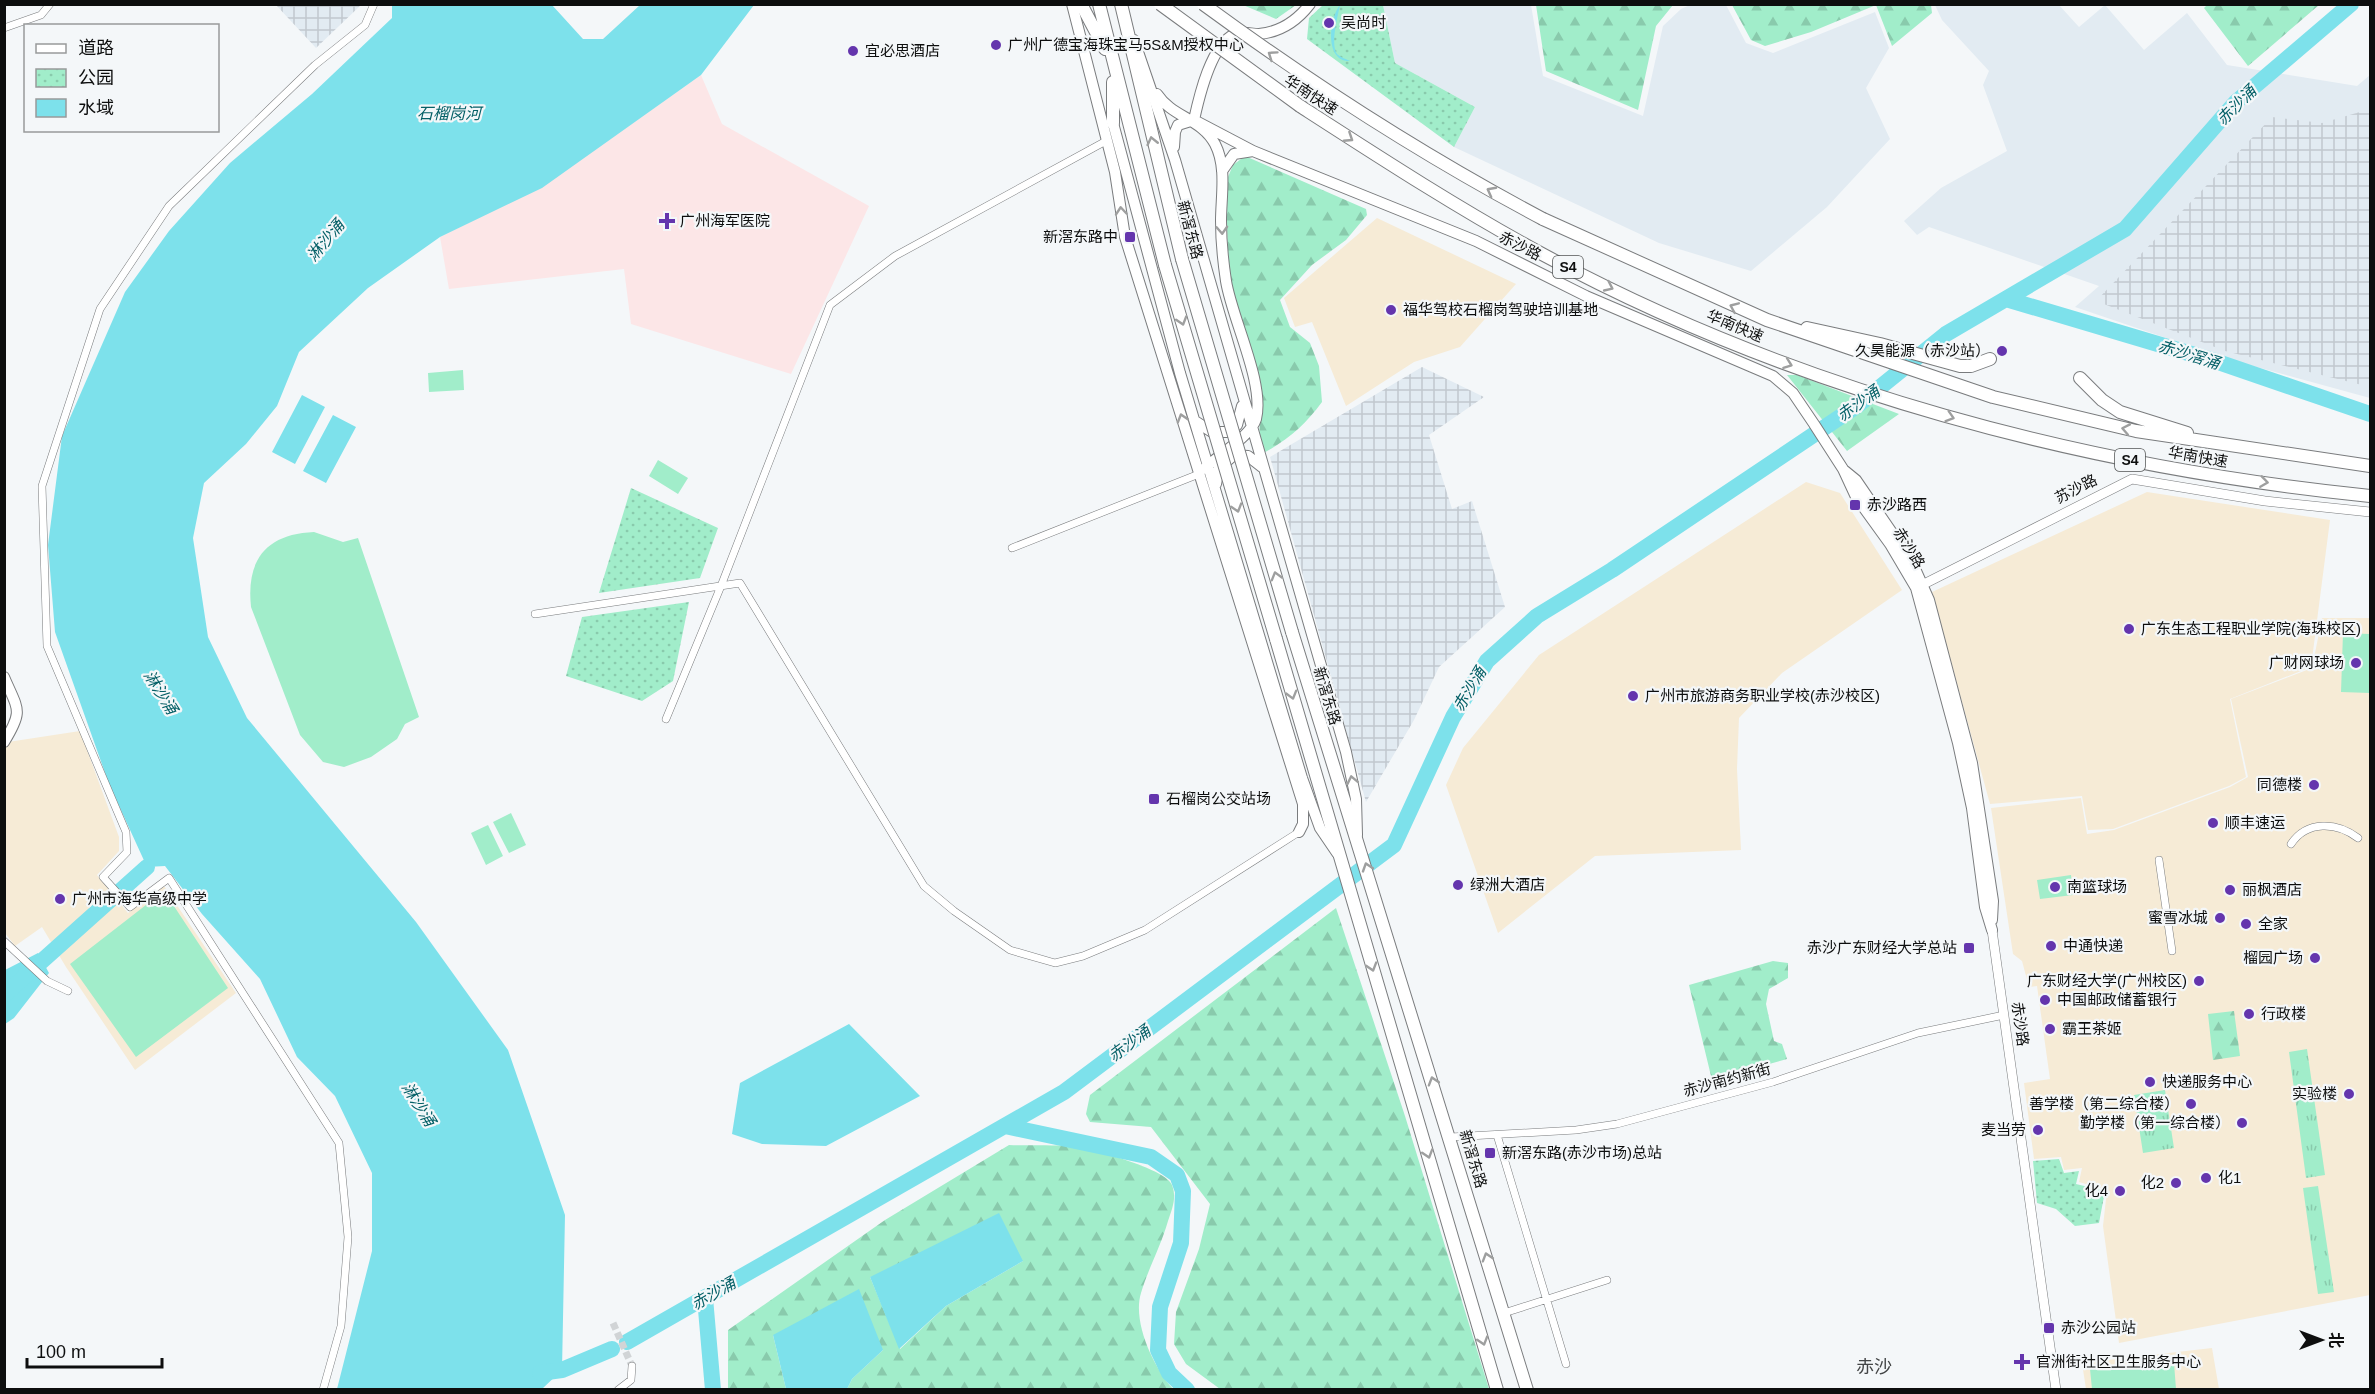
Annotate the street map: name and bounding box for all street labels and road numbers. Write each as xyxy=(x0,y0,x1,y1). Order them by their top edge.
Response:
street label: 华南快速 xyxy=(1281,71,1341,118)
street label: 新滘东路 xyxy=(1175,199,1206,261)
street label: 赤沙路 xyxy=(1496,228,1544,263)
road number: S4 xyxy=(1553,256,1583,278)
street label: 华南快速 xyxy=(1704,306,1766,345)
street label: 华南快速 xyxy=(2167,443,2229,470)
road number: S4 xyxy=(2115,449,2145,471)
street label: 苏沙路 xyxy=(2052,471,2100,506)
street label: 赤沙路 xyxy=(1890,524,1929,571)
street label: 新滘东路 xyxy=(1311,665,1344,727)
street label: 赤沙路 xyxy=(2009,1000,2032,1047)
street label: 赤沙南约新街 xyxy=(1681,1060,1773,1099)
street label: 新滘东路 xyxy=(1457,1128,1490,1190)

